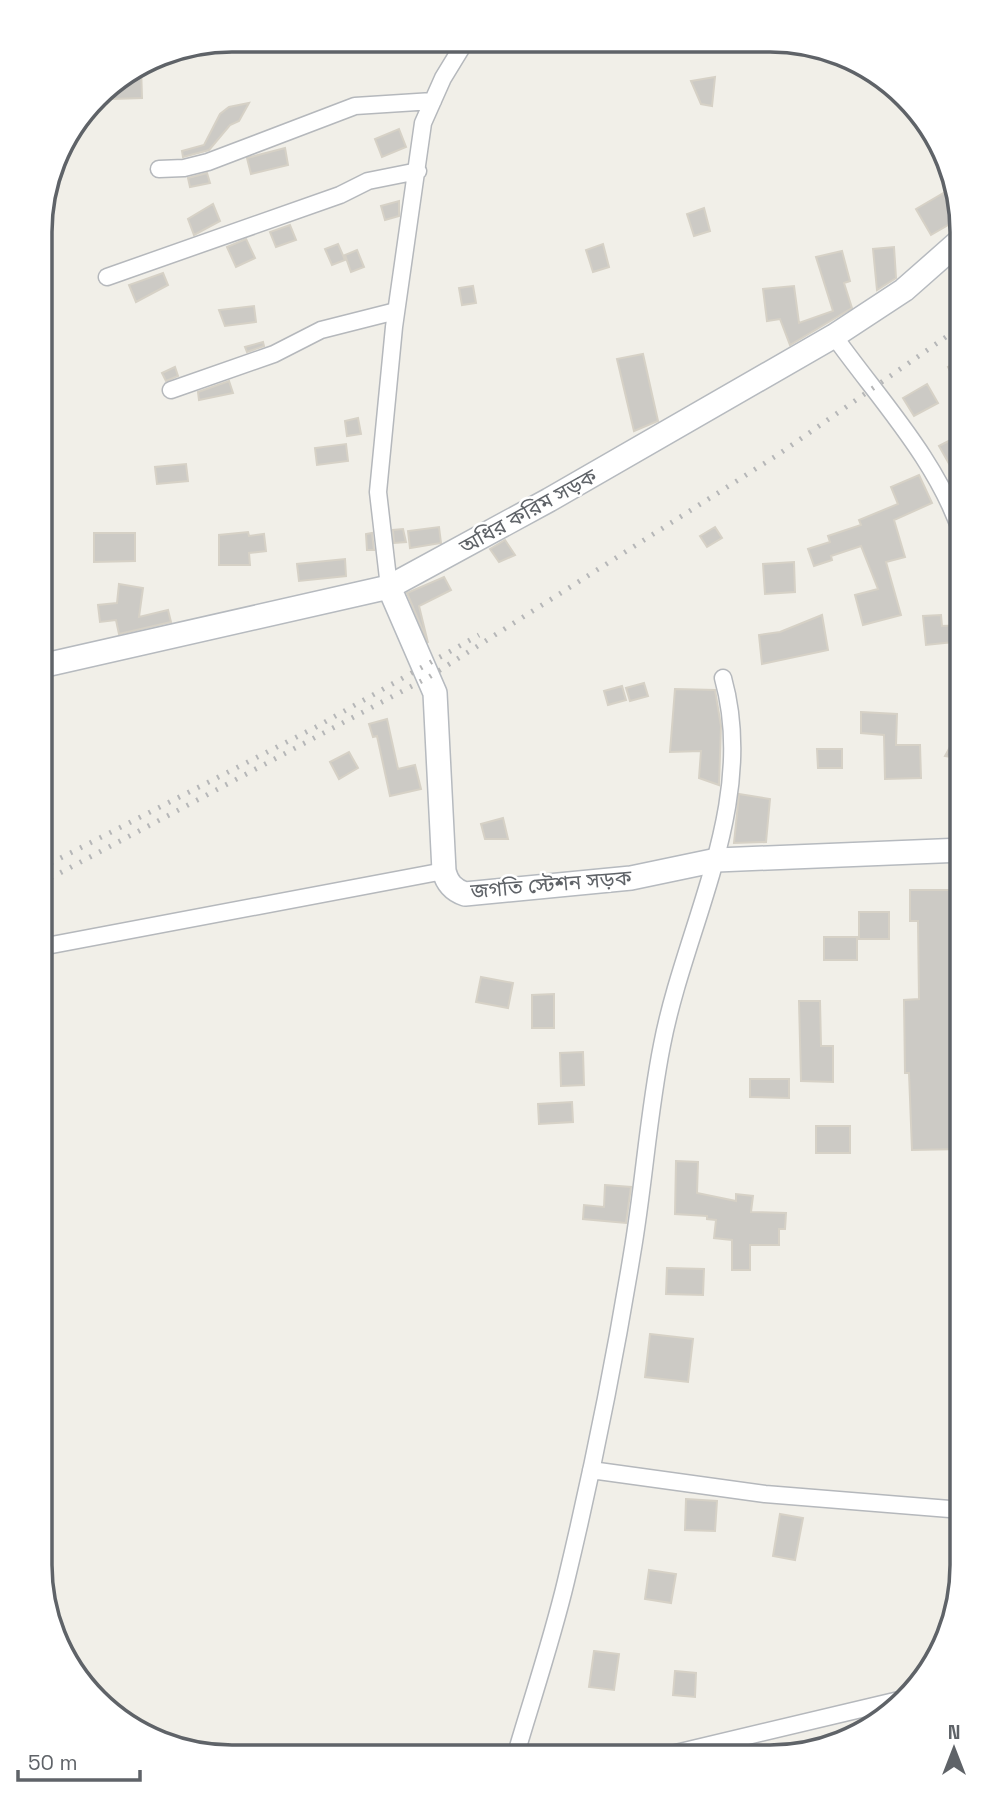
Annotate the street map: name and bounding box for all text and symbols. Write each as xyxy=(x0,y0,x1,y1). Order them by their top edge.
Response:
street label: অধির করিম সড়ক xyxy=(454,462,602,560)
street label: জগতি স্টেশন সড়ক xyxy=(468,863,634,905)
north arrow xyxy=(919,1714,989,1784)
text: N xyxy=(948,1720,960,1745)
scale bar xyxy=(18,1738,140,1782)
text: 50 m xyxy=(28,1749,78,1776)

